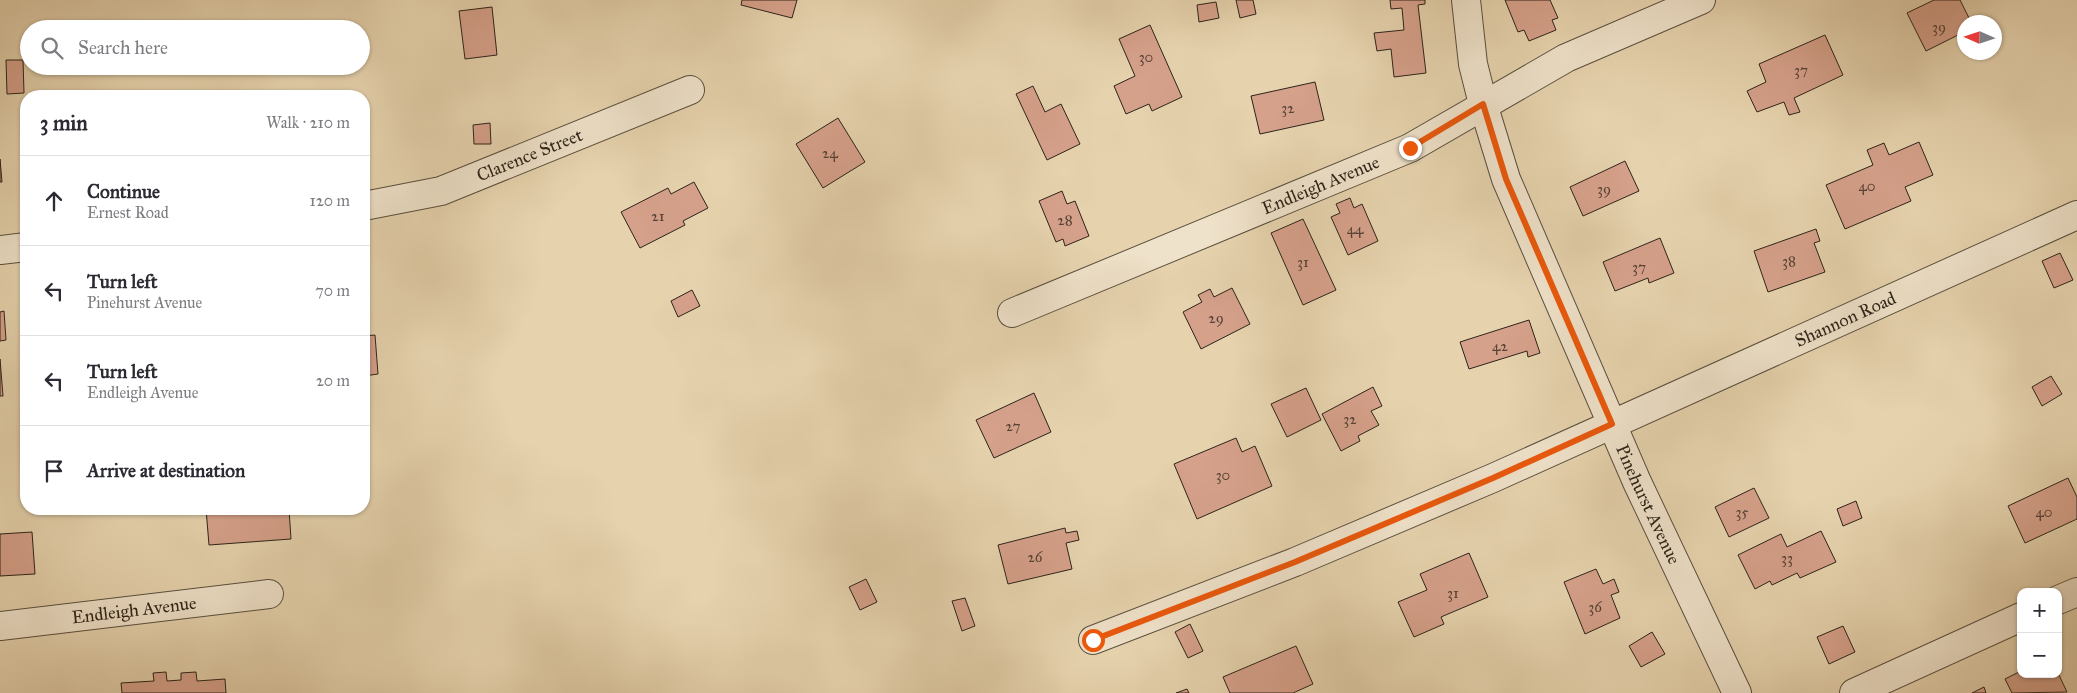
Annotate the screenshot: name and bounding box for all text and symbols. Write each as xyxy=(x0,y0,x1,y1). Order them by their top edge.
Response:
north arrow xyxy=(1957,15,2002,60)
house number: 39 xyxy=(1932,18,1946,36)
search box xyxy=(20,20,370,75)
icon: search xyxy=(38,34,66,62)
text: Search here xyxy=(78,36,168,59)
house number: 30 xyxy=(1139,48,1153,66)
house number: 37 xyxy=(1794,61,1808,79)
house number: 32 xyxy=(1281,99,1295,117)
text: 3 min xyxy=(40,110,88,136)
text: Walk · 210 m xyxy=(266,113,350,132)
street label: Clarence Street xyxy=(473,124,586,186)
route end xyxy=(1399,137,1422,160)
house number: 24 xyxy=(822,144,839,162)
street label: Endleigh Avenue xyxy=(1258,151,1383,219)
house number: 40 xyxy=(1858,177,1876,195)
text: Continue xyxy=(87,180,160,203)
house number: 39 xyxy=(1597,180,1611,198)
icon: ahead xyxy=(40,187,68,215)
text: 120 m xyxy=(310,191,350,210)
text: Ernest Road xyxy=(87,203,169,222)
house number: 21 xyxy=(651,207,665,225)
house number: 28 xyxy=(1057,211,1073,229)
house number: 44 xyxy=(1347,220,1364,238)
house number: 38 xyxy=(1782,252,1796,270)
house number: 31 xyxy=(1297,253,1309,271)
house number: 37 xyxy=(1632,258,1646,276)
text: Turn left xyxy=(87,270,157,293)
icon: left xyxy=(40,277,68,305)
text: 70 m xyxy=(315,281,350,300)
street label: Shannon Road xyxy=(1791,287,1899,352)
text: Pinehurst Avenue xyxy=(87,293,202,312)
house number: 29 xyxy=(1208,309,1224,327)
house number: 42 xyxy=(1492,337,1508,355)
text: Turn left xyxy=(87,360,157,383)
icon: left xyxy=(40,367,68,395)
text: 20 m xyxy=(316,371,350,390)
text: Endleigh Avenue xyxy=(87,383,198,402)
house number: 32 xyxy=(1343,410,1357,428)
house number: 27 xyxy=(1006,417,1021,435)
street label: Pinehurst Avenue xyxy=(1611,441,1685,568)
icon: arrive xyxy=(40,457,68,485)
text: Arrive at destination xyxy=(87,459,245,482)
house number: 30 xyxy=(1216,466,1230,484)
house number: 35 xyxy=(1736,503,1749,521)
house number: 40 xyxy=(2035,503,2053,521)
house number: 26 xyxy=(1027,548,1044,566)
house number: 33 xyxy=(1781,549,1793,567)
house number: 31 xyxy=(1447,584,1459,602)
map controls xyxy=(2017,588,2062,678)
button: + xyxy=(2017,588,2062,633)
street label: Endleigh Avenue xyxy=(71,592,198,628)
house number: 36 xyxy=(1588,598,1603,616)
route start xyxy=(1082,629,1105,652)
button: − xyxy=(2017,633,2062,678)

